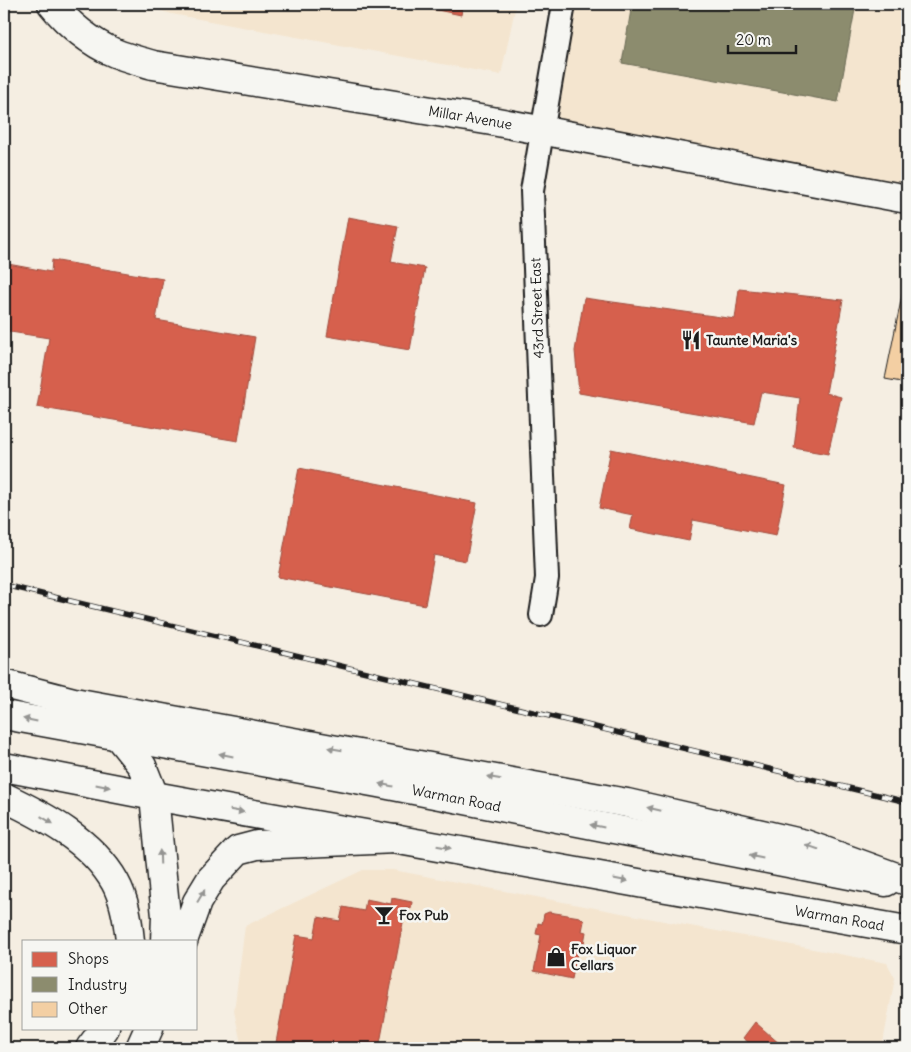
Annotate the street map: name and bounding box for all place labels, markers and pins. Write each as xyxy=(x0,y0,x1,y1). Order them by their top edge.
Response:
restaurant icon: Taunte Maria's xyxy=(680,329,702,351)
place label: Taunte Maria's xyxy=(706,331,798,349)
bar icon: Fox Pub xyxy=(373,904,395,926)
place label: Fox Pub xyxy=(399,906,449,924)
place label: Fox Liquor Cellars xyxy=(571,940,637,974)
shop icon: Fox Liquor Cellars xyxy=(545,946,567,968)

